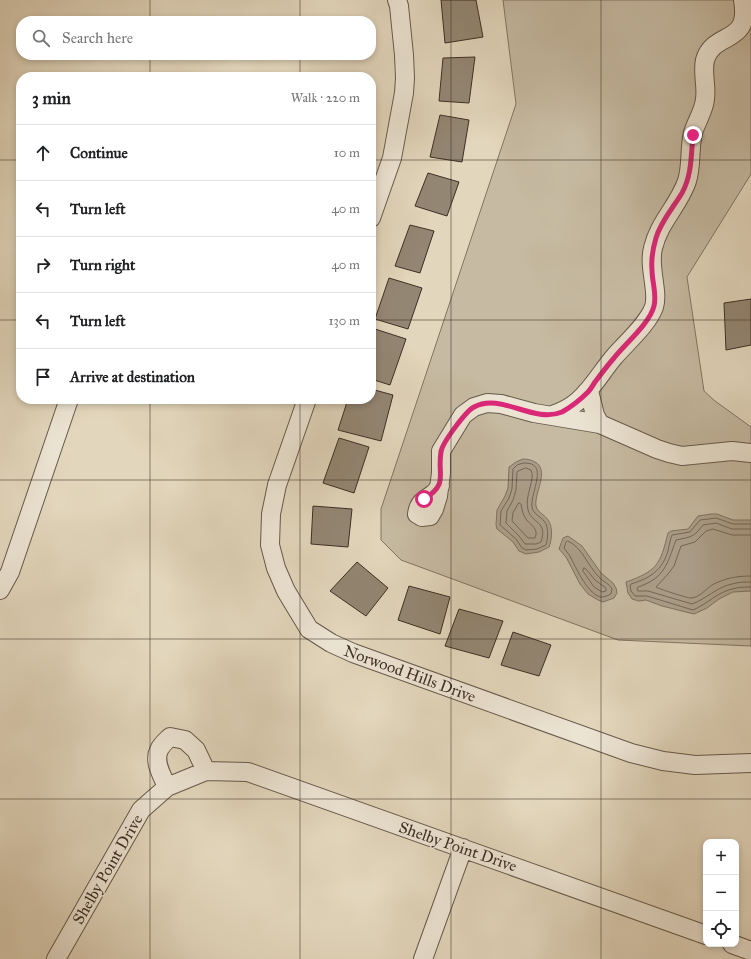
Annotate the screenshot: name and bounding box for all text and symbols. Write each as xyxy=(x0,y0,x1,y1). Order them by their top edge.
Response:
search box xyxy=(16,16,376,60)
icon: search xyxy=(30,27,52,49)
text: Search here xyxy=(62,29,133,47)
text: 3 min xyxy=(32,88,71,109)
text: Walk · 220 m xyxy=(291,90,360,106)
route end xyxy=(684,126,702,144)
icon: ahead xyxy=(32,142,54,164)
text: Continue xyxy=(70,144,128,162)
text: 10 m xyxy=(334,145,360,161)
icon: left xyxy=(32,198,54,220)
text: Turn left xyxy=(70,200,126,218)
text: 40 m xyxy=(331,201,360,217)
icon: right xyxy=(32,254,54,276)
text: Turn right xyxy=(70,256,135,274)
text: 40 m xyxy=(331,257,360,273)
icon: left xyxy=(32,310,54,332)
text: Turn left xyxy=(70,312,126,330)
text: 130 m xyxy=(328,313,360,329)
icon: arrive xyxy=(32,366,54,388)
text: Arrive at destination xyxy=(70,368,195,386)
route start xyxy=(415,490,433,508)
street label: Norwood Hills Drive xyxy=(341,641,479,706)
street label: Shelby Point Drive xyxy=(68,811,147,928)
street label: Shelby Point Drive xyxy=(396,817,520,876)
map controls xyxy=(703,839,739,947)
button: + xyxy=(703,839,739,875)
button: − xyxy=(703,875,739,911)
button: locate xyxy=(703,911,739,947)

